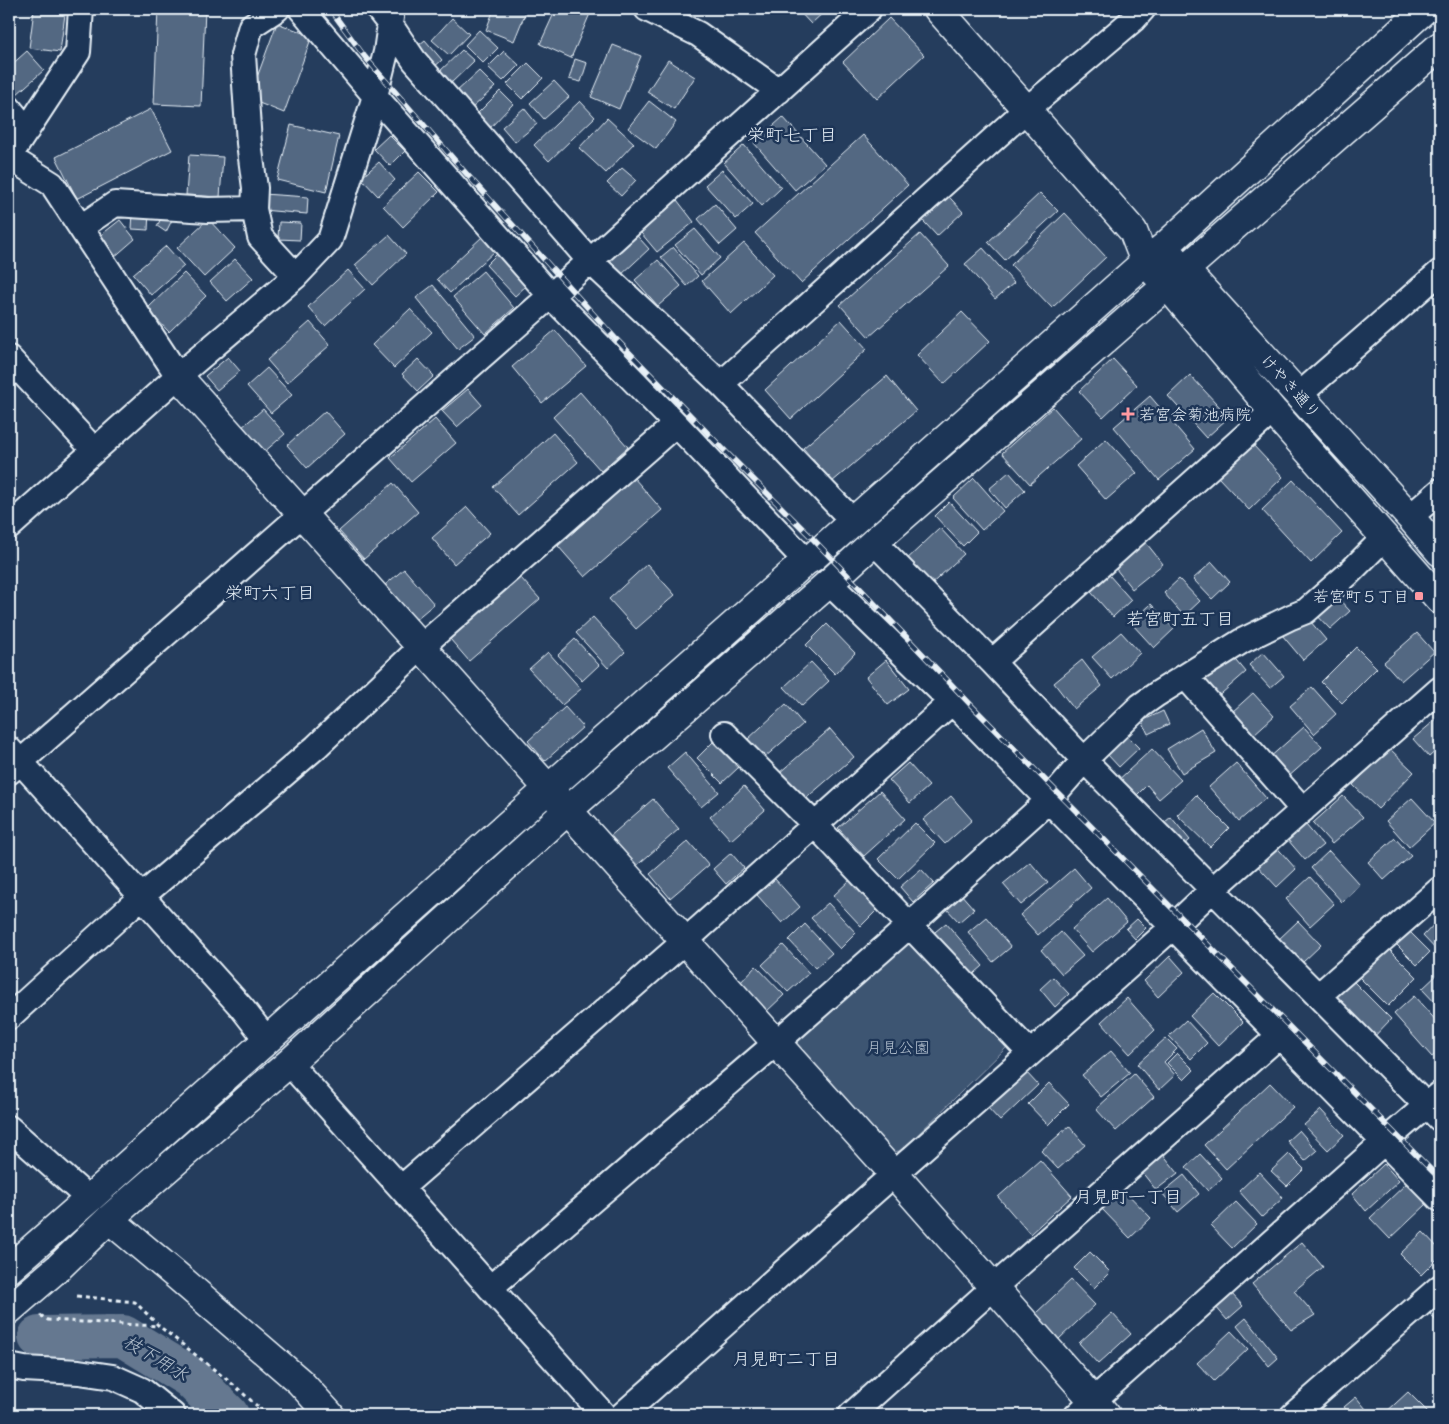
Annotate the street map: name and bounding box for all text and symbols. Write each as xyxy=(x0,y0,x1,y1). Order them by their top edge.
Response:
district label: 栄町七丁目 xyxy=(747,122,837,146)
street label: けやき通り xyxy=(1257,349,1326,422)
place label: 若宮会菊池病院 xyxy=(1139,403,1251,424)
marker: 若宮会菊池病院 xyxy=(1121,407,1135,421)
district label: 栄町六丁目 xyxy=(225,580,315,604)
place label: 若宮町５丁目 xyxy=(1313,585,1409,606)
marker: 若宮町５丁目 xyxy=(1413,590,1425,602)
district label: 若宮町五丁目 xyxy=(1126,606,1234,630)
park label: 月見公園 xyxy=(866,1036,930,1057)
district label: 月見町一丁目 xyxy=(1074,1184,1182,1208)
water label: 枝下用水 xyxy=(119,1328,194,1386)
district label: 月見町二丁目 xyxy=(732,1346,840,1370)

